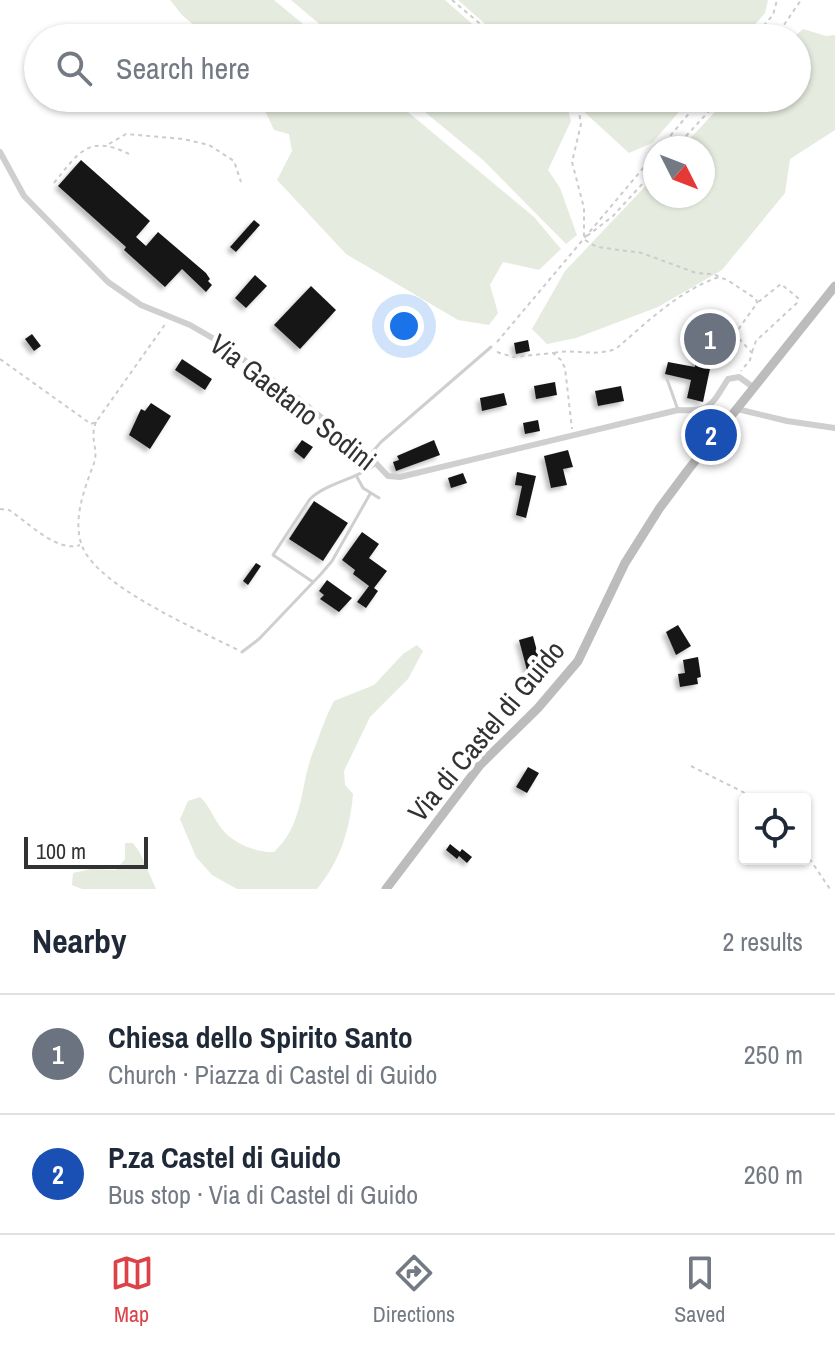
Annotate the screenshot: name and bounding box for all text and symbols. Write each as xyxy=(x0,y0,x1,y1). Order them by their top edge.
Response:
search box xyxy=(24,24,811,112)
icon: search xyxy=(52,46,96,90)
text: Search here xyxy=(116,48,250,88)
north arrow xyxy=(643,136,715,208)
your location xyxy=(384,306,424,346)
pin: 1 xyxy=(684,309,736,369)
street label: Via Gaetano Sodini xyxy=(202,325,384,479)
pin: 2 xyxy=(685,405,737,465)
street label: Via di Castel di Guido xyxy=(399,632,573,830)
map controls xyxy=(739,793,811,865)
button: locate xyxy=(739,793,811,865)
scale bar xyxy=(24,833,148,869)
text: 100 m xyxy=(36,836,86,866)
text: Nearby xyxy=(32,918,127,964)
text: 2 results xyxy=(722,924,803,959)
text: Chiesa dello Spirito Santo xyxy=(108,1017,413,1057)
text: 1 xyxy=(52,1037,64,1072)
text: 250 m xyxy=(744,1037,803,1072)
text: Church · Piazza di Castel di Guido xyxy=(108,1057,437,1092)
text: P.za Castel di Guido xyxy=(108,1137,341,1177)
text: 2 xyxy=(52,1157,64,1192)
text: 260 m xyxy=(744,1157,803,1192)
text: Bus stop · Via di Castel di Guido xyxy=(108,1177,418,1212)
tab: Map xyxy=(110,1251,154,1329)
tab: Directions xyxy=(373,1251,455,1329)
tab: Saved xyxy=(674,1251,725,1329)

